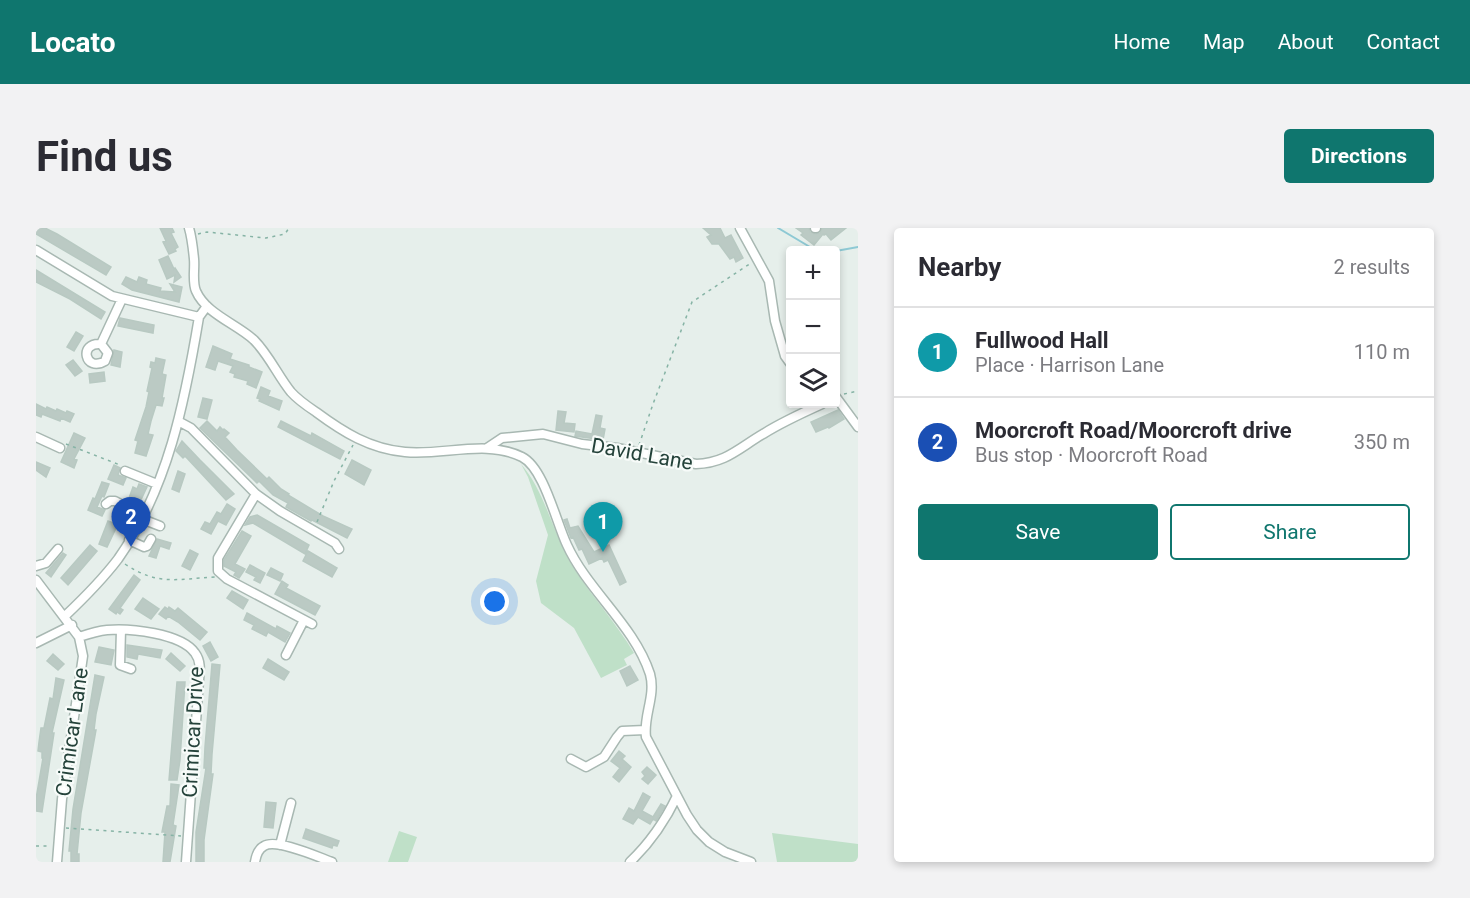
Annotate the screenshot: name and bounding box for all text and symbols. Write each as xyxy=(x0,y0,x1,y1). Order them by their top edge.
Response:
text: Locato xyxy=(30,26,115,59)
text: Home xyxy=(1114,30,1170,54)
text: Map xyxy=(1203,30,1245,54)
text: About xyxy=(1278,30,1334,54)
text: Contact xyxy=(1367,30,1440,54)
button: Directions xyxy=(1284,129,1434,183)
text: Find us xyxy=(36,132,173,181)
map controls xyxy=(786,246,840,408)
button: + xyxy=(786,246,840,300)
text: Nearby xyxy=(918,252,1001,282)
text: 2 results xyxy=(1334,255,1410,279)
button: − xyxy=(786,300,840,354)
text: Fullwood Hall xyxy=(975,328,1109,353)
text: 1 xyxy=(932,340,943,364)
text: 110 m xyxy=(1354,340,1410,364)
text: Place · Harrison Lane xyxy=(975,353,1164,377)
button: layers xyxy=(786,354,840,408)
text: Moorcroft Road/Moorcroft drive xyxy=(975,418,1292,443)
text: 2 xyxy=(932,430,943,454)
text: 350 m xyxy=(1354,430,1410,454)
street label: David Lane xyxy=(589,433,695,475)
text: Bus stop · Moorcroft Road xyxy=(975,443,1208,467)
pin: 2 xyxy=(112,498,151,547)
pin: 1 xyxy=(584,502,622,552)
button: Save xyxy=(918,504,1158,560)
button: Share xyxy=(1170,504,1410,560)
your location xyxy=(480,587,509,616)
street label: Crimicar Lane xyxy=(51,666,93,798)
street label: Crimicar Drive xyxy=(178,666,208,798)

